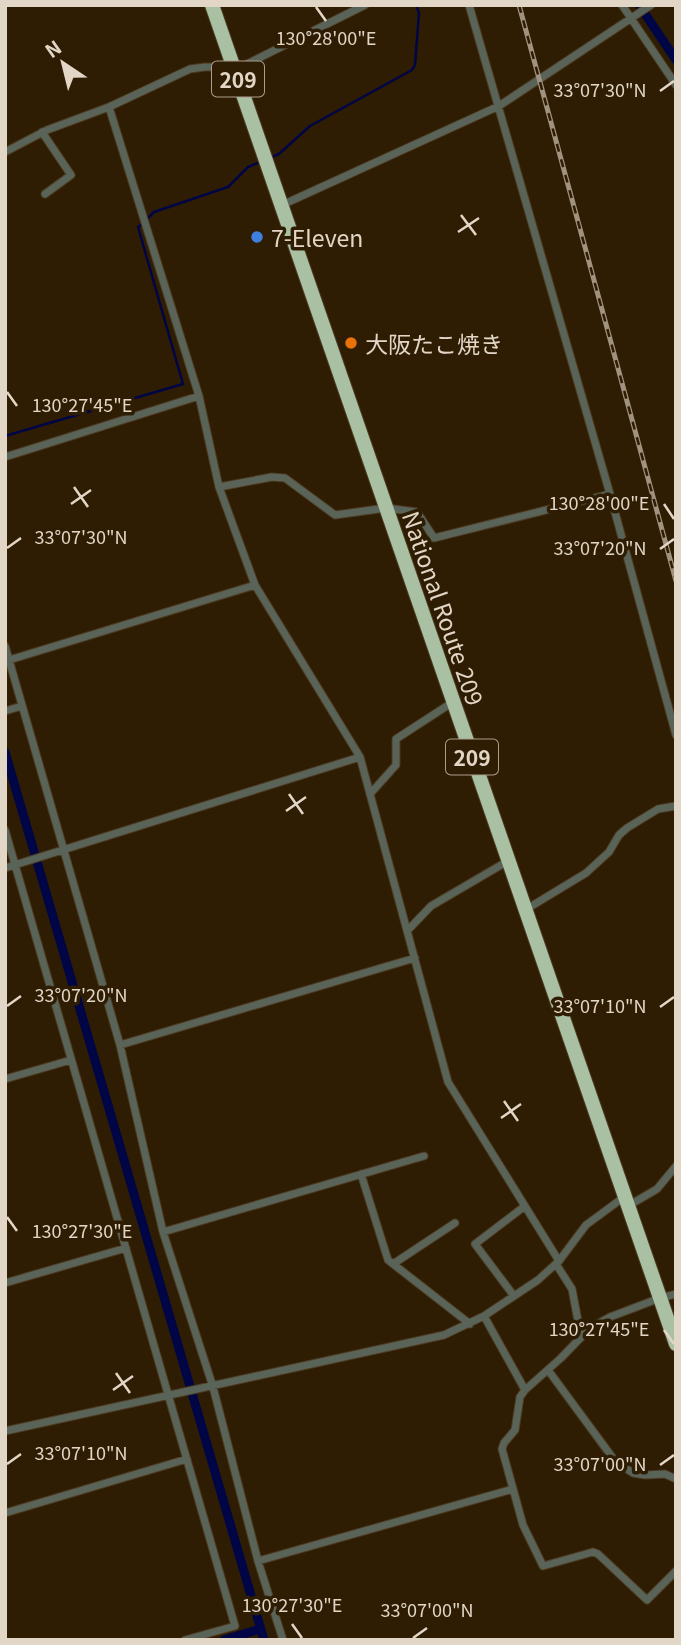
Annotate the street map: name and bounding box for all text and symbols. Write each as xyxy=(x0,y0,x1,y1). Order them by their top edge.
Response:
text: 130°28'00"E xyxy=(276,24,376,50)
north arrow xyxy=(28,28,98,98)
text: N xyxy=(39,33,66,63)
road number: 209 xyxy=(212,62,264,96)
text: 33°07'30"N xyxy=(553,76,647,102)
place label: 7-Eleven xyxy=(271,220,363,254)
marker: 7-Eleven xyxy=(249,229,265,245)
place label: 大阪たこ焼き xyxy=(365,326,503,360)
marker: 大阪たこ焼き xyxy=(343,335,359,351)
text: 130°27'45"E xyxy=(32,391,132,417)
text: 130°28'00"E xyxy=(549,489,649,515)
street label: National Route 209 xyxy=(395,506,493,710)
text: 33°07'30"N xyxy=(34,523,128,549)
text: 33°07'20"N xyxy=(553,534,647,560)
road number: 209 xyxy=(446,740,498,774)
text: 33°07'20"N xyxy=(34,981,128,1007)
text: 33°07'10"N xyxy=(553,992,647,1018)
text: 130°27'30"E xyxy=(32,1217,132,1243)
text: 130°27'45"E xyxy=(549,1315,649,1341)
text: 33°07'10"N xyxy=(34,1439,128,1465)
text: 33°07'00"N xyxy=(553,1450,647,1476)
text: 130°27'30"E xyxy=(242,1591,342,1617)
text: 33°07'00"N xyxy=(380,1596,474,1622)

